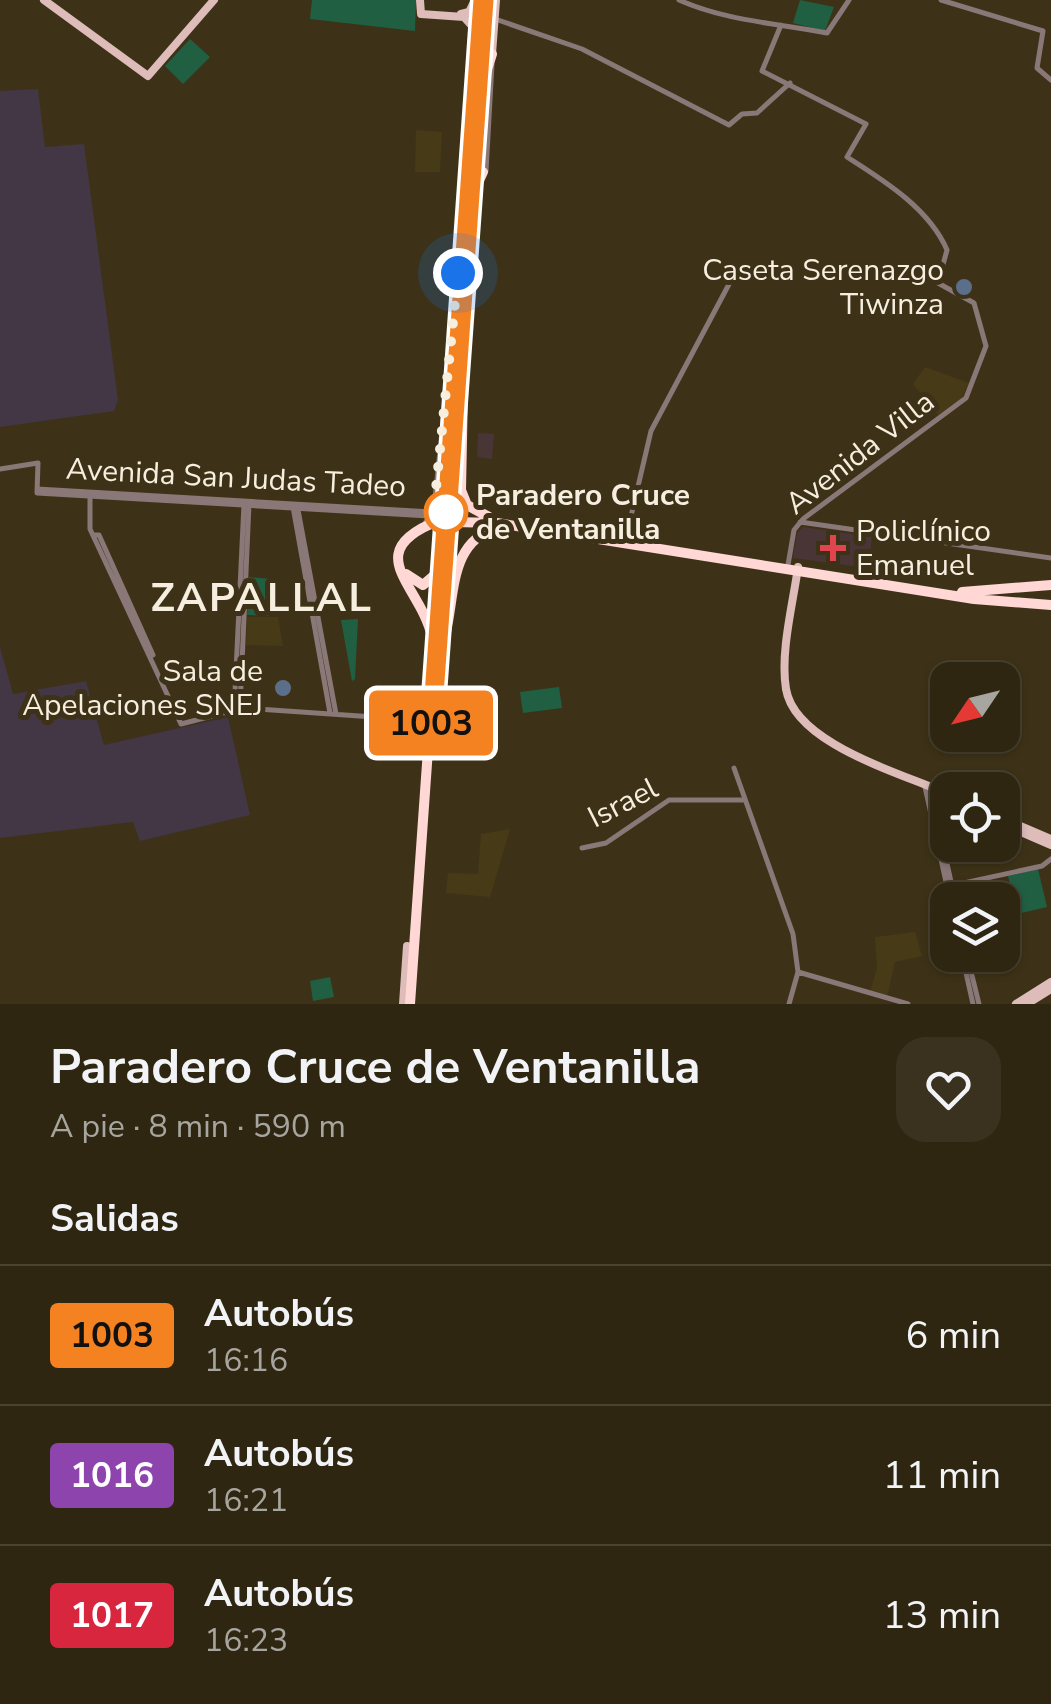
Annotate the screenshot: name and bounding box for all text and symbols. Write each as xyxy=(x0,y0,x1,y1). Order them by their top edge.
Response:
your location xyxy=(433,248,483,298)
place label: Caseta Serenazgo Tiwinza xyxy=(702,250,944,325)
marker: Caseta Serenazgo Tiwinza xyxy=(953,276,975,298)
street label: Avenida Villa xyxy=(777,382,943,524)
street label: Avenida San Judas Tadeo xyxy=(65,449,407,507)
place label: Paradero Cruce de Ventanilla xyxy=(476,475,690,550)
marker: Paradero Cruce de Ventanilla xyxy=(425,491,467,533)
place label: Policlínico Emanuel xyxy=(856,511,991,586)
marker: Policlínico Emanuel xyxy=(820,535,846,561)
district label: ZAPALLAL xyxy=(150,571,374,625)
place label: Sala de Apelaciones SNEJ xyxy=(22,651,263,726)
north arrow xyxy=(930,662,1020,752)
map controls xyxy=(930,662,1020,972)
marker: Sala de Apelaciones SNEJ xyxy=(272,677,294,699)
line badge: 1003 xyxy=(361,690,501,756)
text: 1003 xyxy=(389,700,473,747)
street label: Israel xyxy=(581,768,665,838)
button: locate xyxy=(930,772,1020,862)
button: layers xyxy=(930,882,1020,972)
text: Paradero Cruce de Ventanilla xyxy=(50,1034,700,1100)
button: heart xyxy=(896,1037,1001,1142)
text: A pie · 8 min · 590 m xyxy=(50,1105,346,1148)
text: Salidas xyxy=(50,1193,179,1244)
text: Autobús xyxy=(204,1288,354,1339)
text: 6 min xyxy=(906,1310,1001,1361)
text: 1003 xyxy=(70,1312,154,1359)
text: 16:16 xyxy=(204,1339,288,1382)
text: Autobús xyxy=(204,1428,354,1479)
text: 11 min xyxy=(883,1450,1001,1501)
text: 1016 xyxy=(70,1452,154,1499)
text: 16:21 xyxy=(204,1479,288,1522)
text: Autobús xyxy=(204,1568,354,1619)
text: 13 min xyxy=(883,1590,1001,1641)
text: 1017 xyxy=(70,1592,154,1639)
text: 16:23 xyxy=(204,1619,288,1662)

